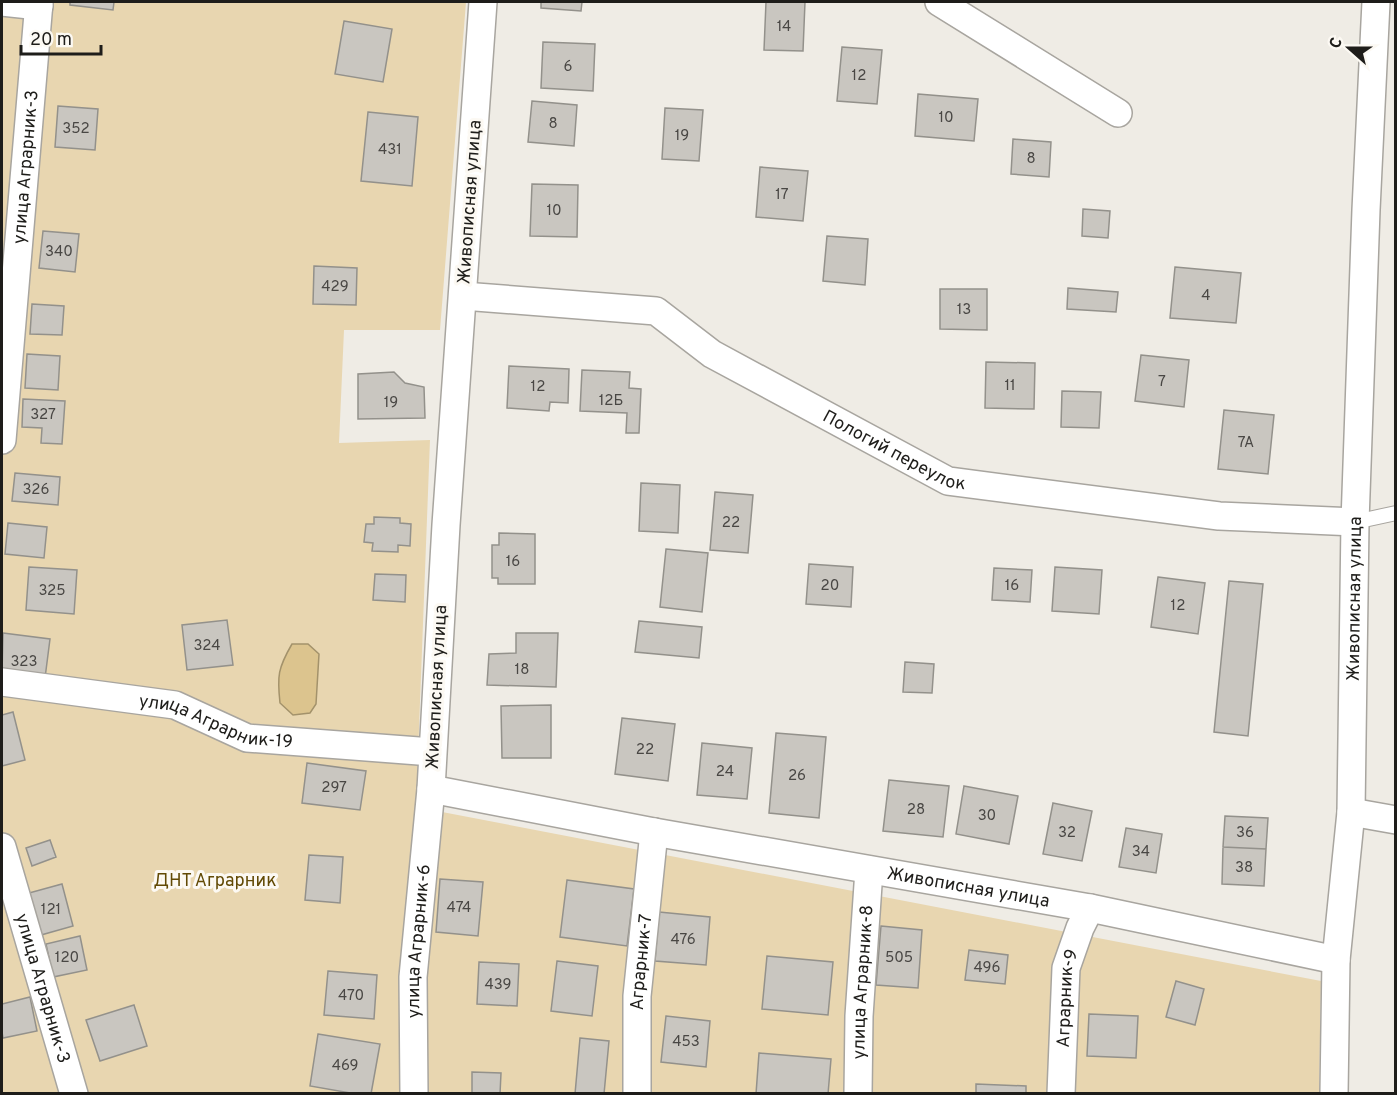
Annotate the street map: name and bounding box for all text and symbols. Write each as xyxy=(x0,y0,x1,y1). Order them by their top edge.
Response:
scale bar xyxy=(21,18,100,56)
house number: 14 xyxy=(777,18,791,37)
north arrow xyxy=(1319,18,1379,78)
text: 20 m xyxy=(30,29,72,52)
text: С xyxy=(1326,35,1348,52)
house number: 6 xyxy=(564,58,573,77)
house number: 12 xyxy=(852,67,866,86)
street label: улица Аграрник-3 xyxy=(9,89,45,245)
house number: 10 xyxy=(938,109,954,128)
house number: 8 xyxy=(548,115,558,134)
street label: Живописная улица xyxy=(453,119,488,285)
house number: 352 xyxy=(62,120,90,139)
house number: 19 xyxy=(675,127,689,146)
house number: 431 xyxy=(378,141,402,160)
house number: 8 xyxy=(1026,150,1036,169)
house number: 17 xyxy=(775,186,789,205)
house number: 10 xyxy=(546,202,562,221)
house number: 340 xyxy=(45,243,73,262)
house number: 429 xyxy=(321,278,349,297)
house number: 4 xyxy=(1201,287,1211,306)
house number: 13 xyxy=(957,301,971,320)
house number: 7 xyxy=(1158,373,1166,392)
house number: 11 xyxy=(1004,377,1016,396)
house number: 12 xyxy=(531,378,545,397)
house number: 12Б xyxy=(599,392,623,411)
house number: 19 xyxy=(384,394,398,413)
house number: 327 xyxy=(30,406,56,425)
street label: Пологий переулок xyxy=(818,406,967,496)
house number: 7А xyxy=(1238,434,1254,453)
house number: 326 xyxy=(23,481,49,500)
house number: 22 xyxy=(722,514,740,533)
street label: Живописная улица xyxy=(1343,516,1368,681)
house number: 16 xyxy=(506,553,520,572)
house number: 20 xyxy=(821,577,839,596)
house number: 16 xyxy=(1005,577,1019,596)
house number: 325 xyxy=(38,582,66,601)
house number: 12 xyxy=(1171,597,1185,616)
street label: Живописная улица xyxy=(422,604,453,770)
house number: 324 xyxy=(193,637,221,656)
house number: 323 xyxy=(11,653,37,672)
house number: 18 xyxy=(515,661,529,680)
street label: улица Аграрник-19 xyxy=(137,690,294,754)
house number: 22 xyxy=(636,741,654,760)
house number: 24 xyxy=(716,763,734,782)
house number: 26 xyxy=(788,767,806,786)
house number: 297 xyxy=(321,779,347,798)
house number: 28 xyxy=(907,801,925,820)
house number: 30 xyxy=(978,807,996,826)
house number: 32 xyxy=(1058,824,1076,843)
house number: 36 xyxy=(1236,824,1254,843)
house number: 34 xyxy=(1132,843,1150,862)
house number: 38 xyxy=(1235,859,1253,878)
street label: улица Аграрник-6 xyxy=(403,863,437,1018)
street label: Живописная улица xyxy=(885,863,1051,914)
park label: ДНТ Аграрник xyxy=(154,870,276,893)
house number: 474 xyxy=(447,899,471,918)
house number: 121 xyxy=(41,901,61,920)
street label: улица Аграрник-8 xyxy=(848,904,880,1060)
street label: улица Аграрник-3 xyxy=(9,911,74,1066)
street label: Аграрник-7 xyxy=(627,913,658,1011)
house number: 476 xyxy=(670,931,696,950)
street label: Аграрник-9 xyxy=(1053,946,1085,1048)
house number: 120 xyxy=(55,949,79,968)
house number: 505 xyxy=(885,949,913,968)
house number: 496 xyxy=(974,959,1001,978)
house number: 439 xyxy=(485,976,512,995)
house number: 470 xyxy=(338,987,364,1006)
house number: 453 xyxy=(672,1033,700,1052)
house number: 469 xyxy=(332,1057,358,1076)

